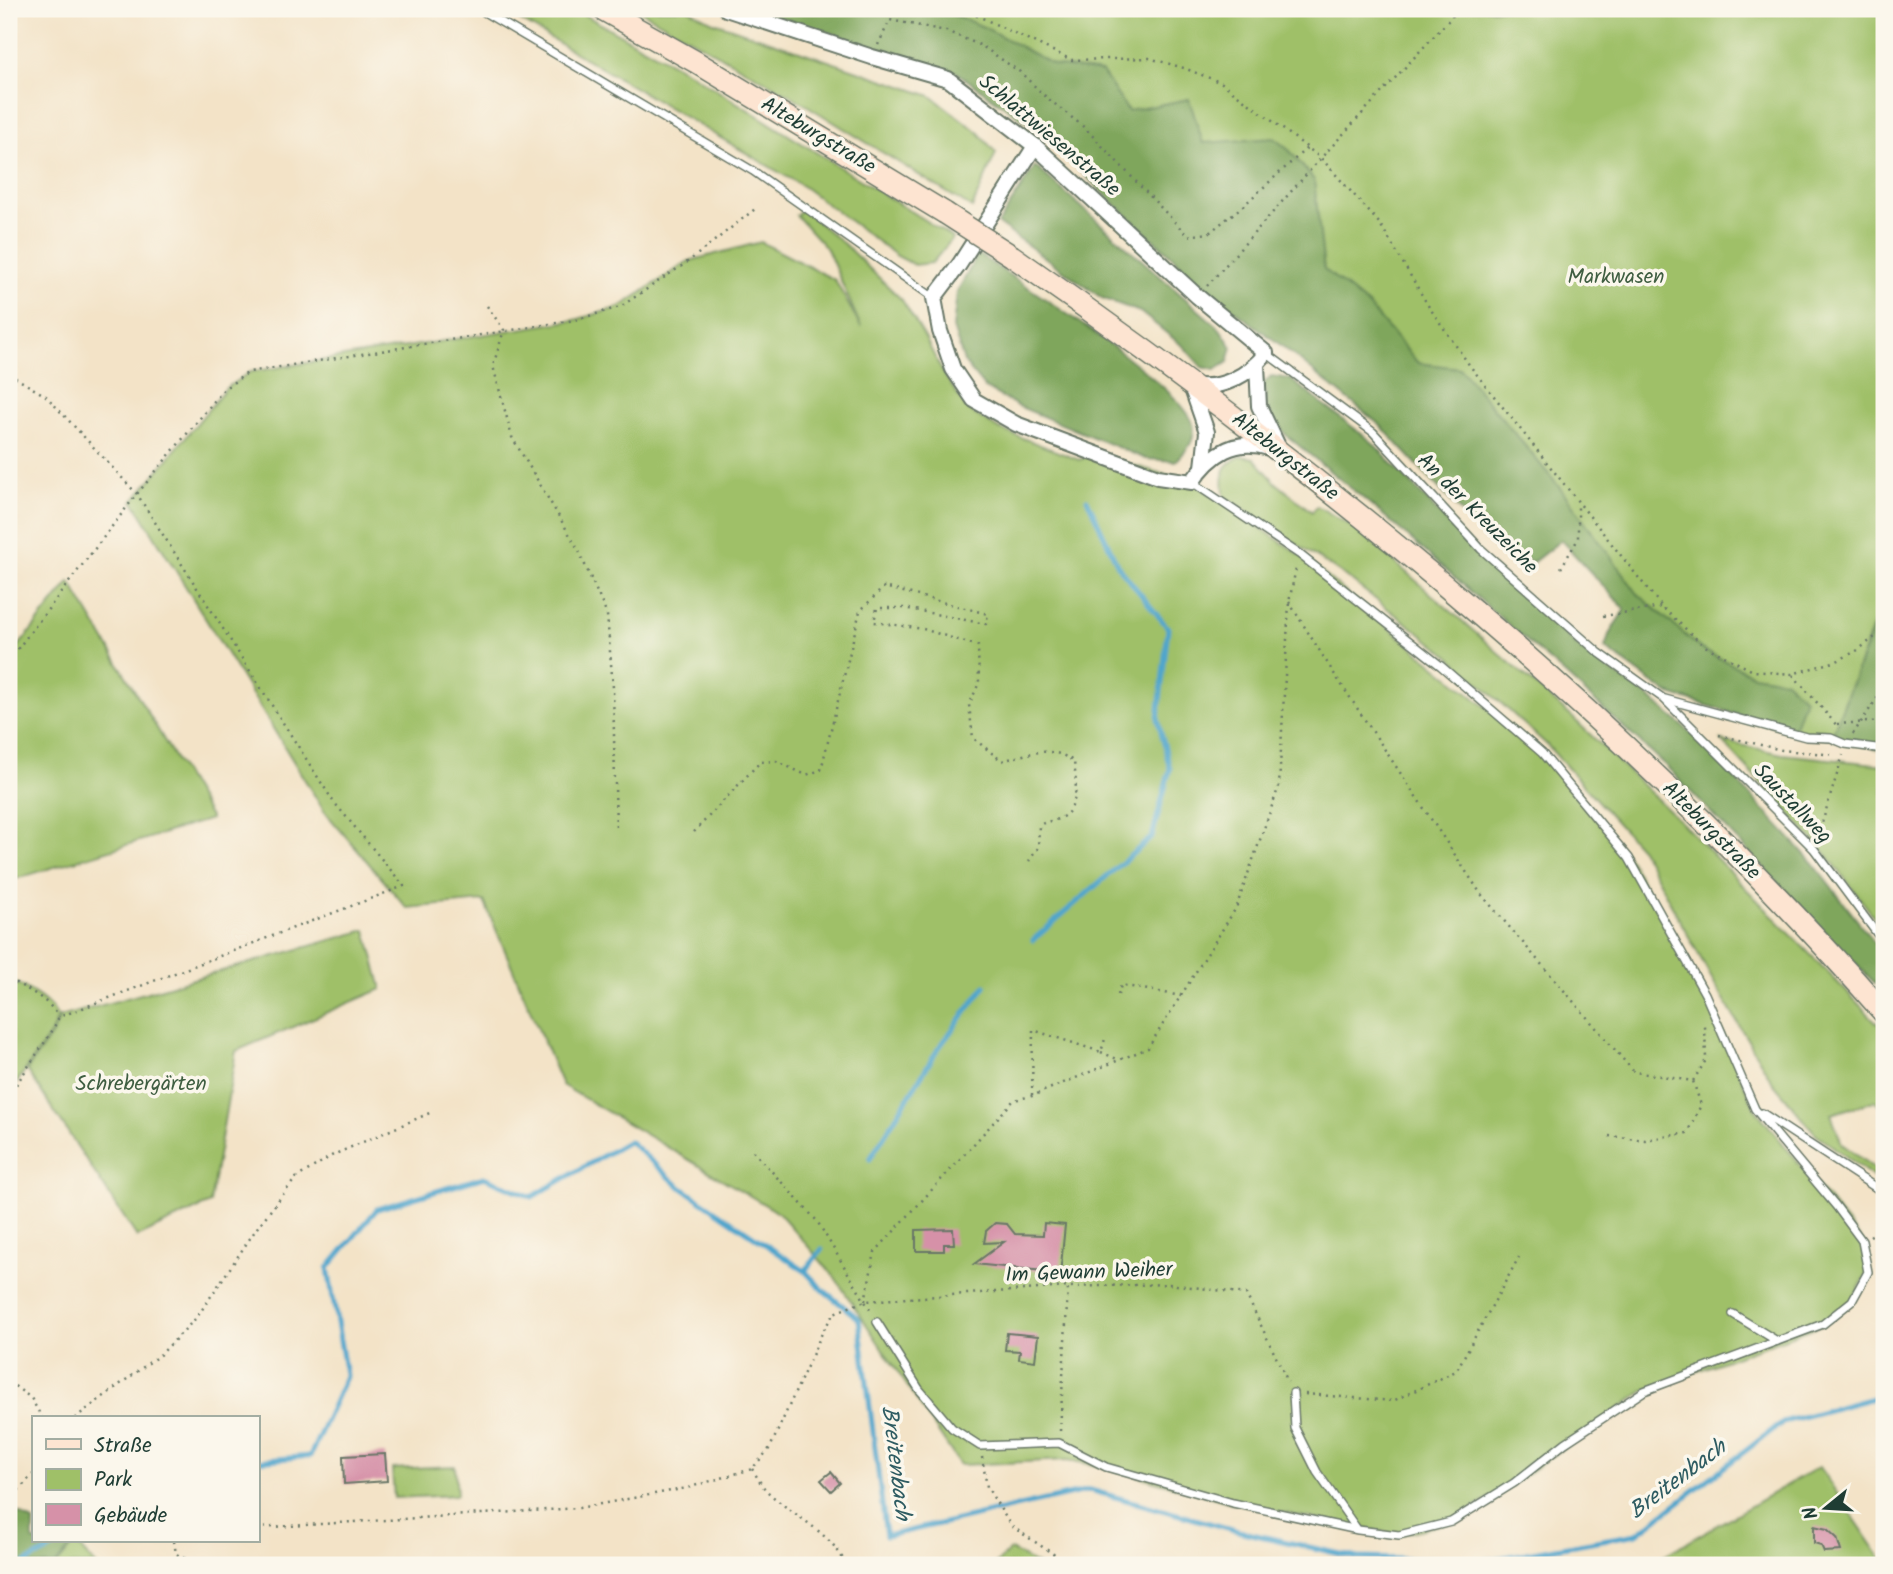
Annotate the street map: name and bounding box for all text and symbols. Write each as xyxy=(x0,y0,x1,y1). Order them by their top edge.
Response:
street label: Schlattwiesenstraße xyxy=(971,67,1128,206)
street label: Alteburgstraße xyxy=(754,89,882,184)
park label: Markwasen xyxy=(1568,261,1664,294)
street label: Alteburgstraße xyxy=(1224,404,1346,510)
street label: An der Kreuzeiche xyxy=(1409,446,1546,583)
street label: Saustallweg xyxy=(1745,756,1839,852)
street label: Alteburgstraße xyxy=(1654,774,1769,889)
park label: Schrebergärten xyxy=(75,1068,207,1101)
street label: Im Gewann Weiher xyxy=(1005,1254,1174,1292)
water label: Breitenbach xyxy=(870,1404,920,1524)
legend xyxy=(32,1416,259,1542)
text: Straße xyxy=(94,1430,152,1463)
water label: Breitenbach xyxy=(1621,1430,1736,1529)
text: Park xyxy=(94,1464,132,1497)
north arrow xyxy=(1792,1472,1862,1542)
text: Gebäude xyxy=(94,1500,168,1533)
text: N xyxy=(1796,1502,1828,1523)

